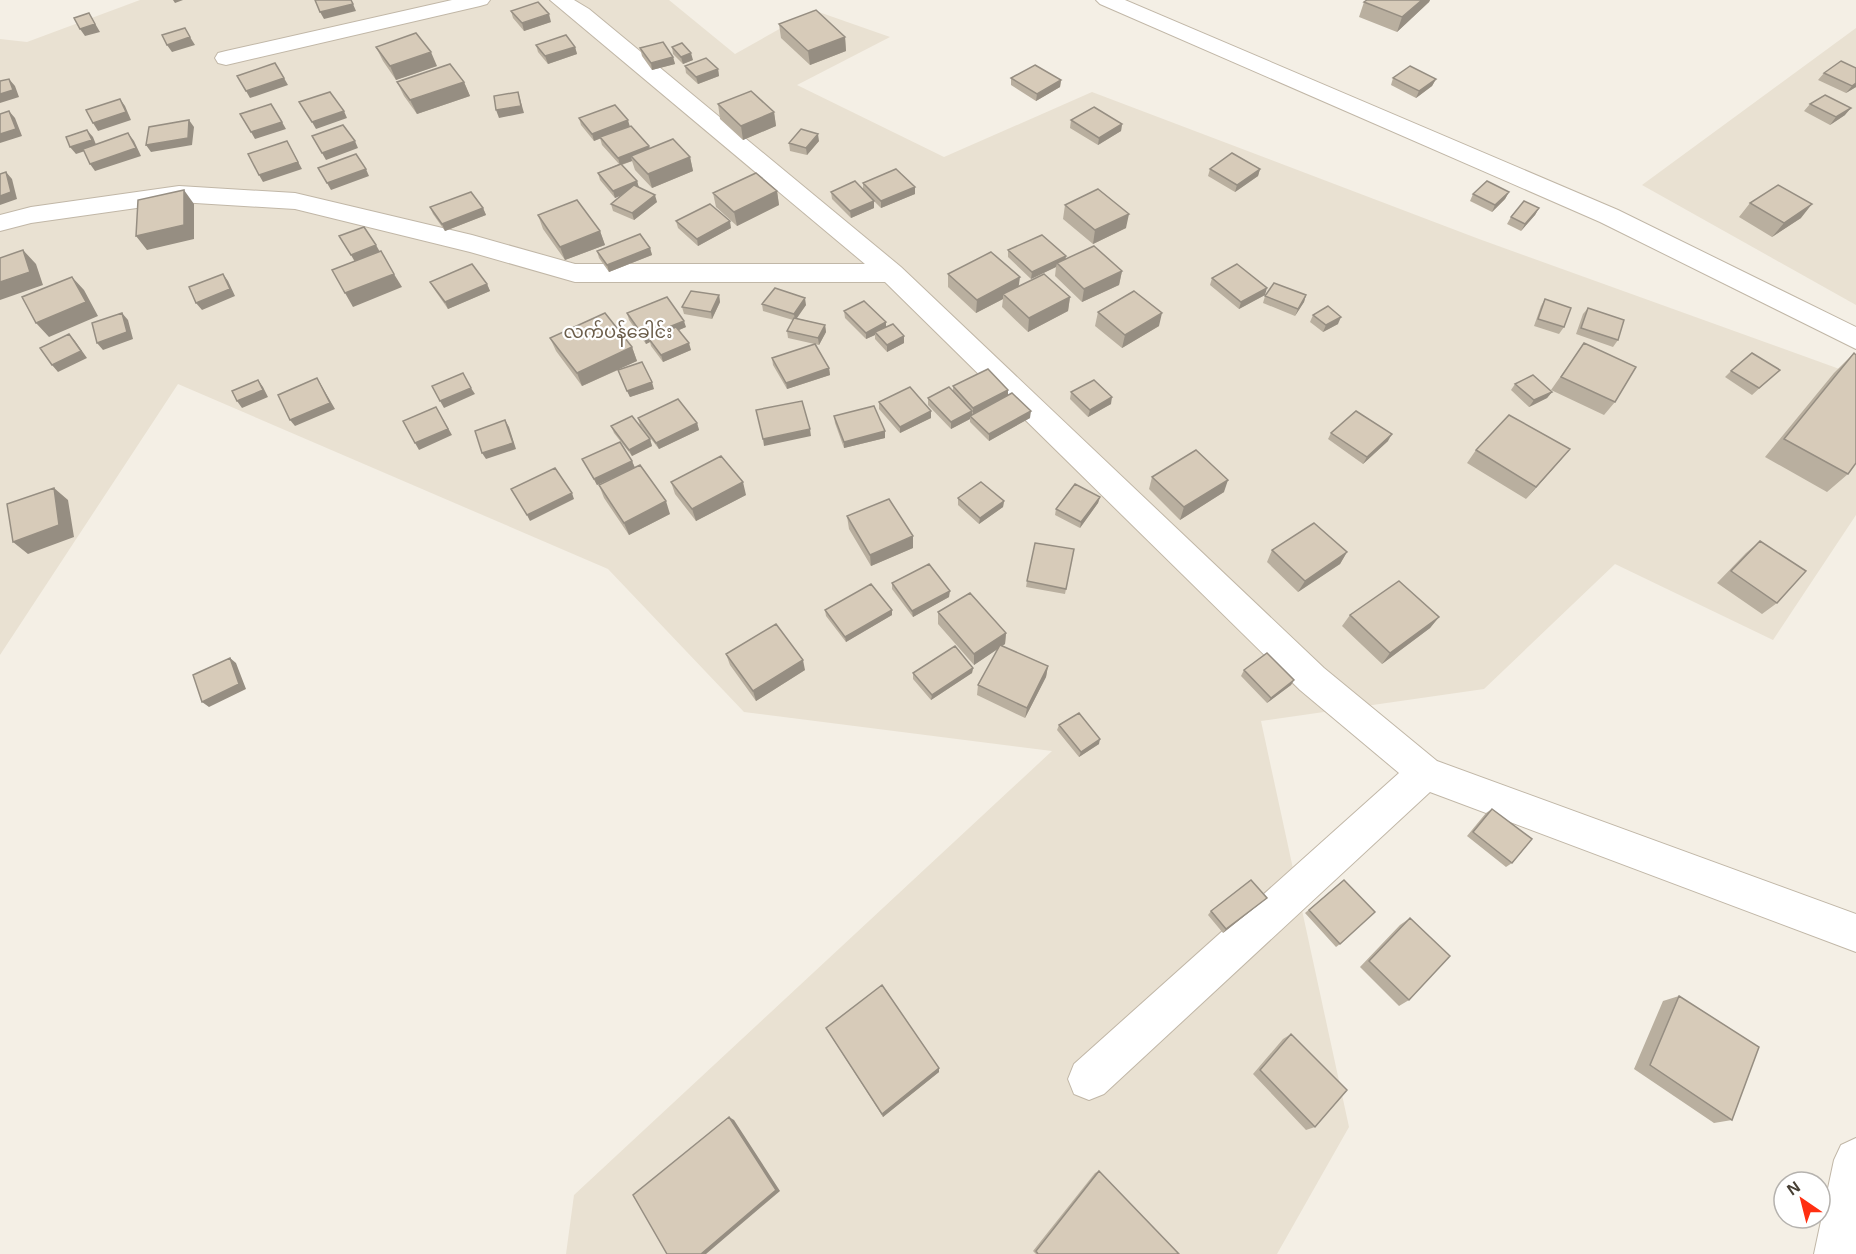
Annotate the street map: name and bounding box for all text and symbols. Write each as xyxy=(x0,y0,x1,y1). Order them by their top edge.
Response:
district label: လက်ပန်ခေါင်း xyxy=(564,319,672,347)
north arrow xyxy=(1772,1170,1832,1230)
text: N xyxy=(1784,1178,1803,1198)

